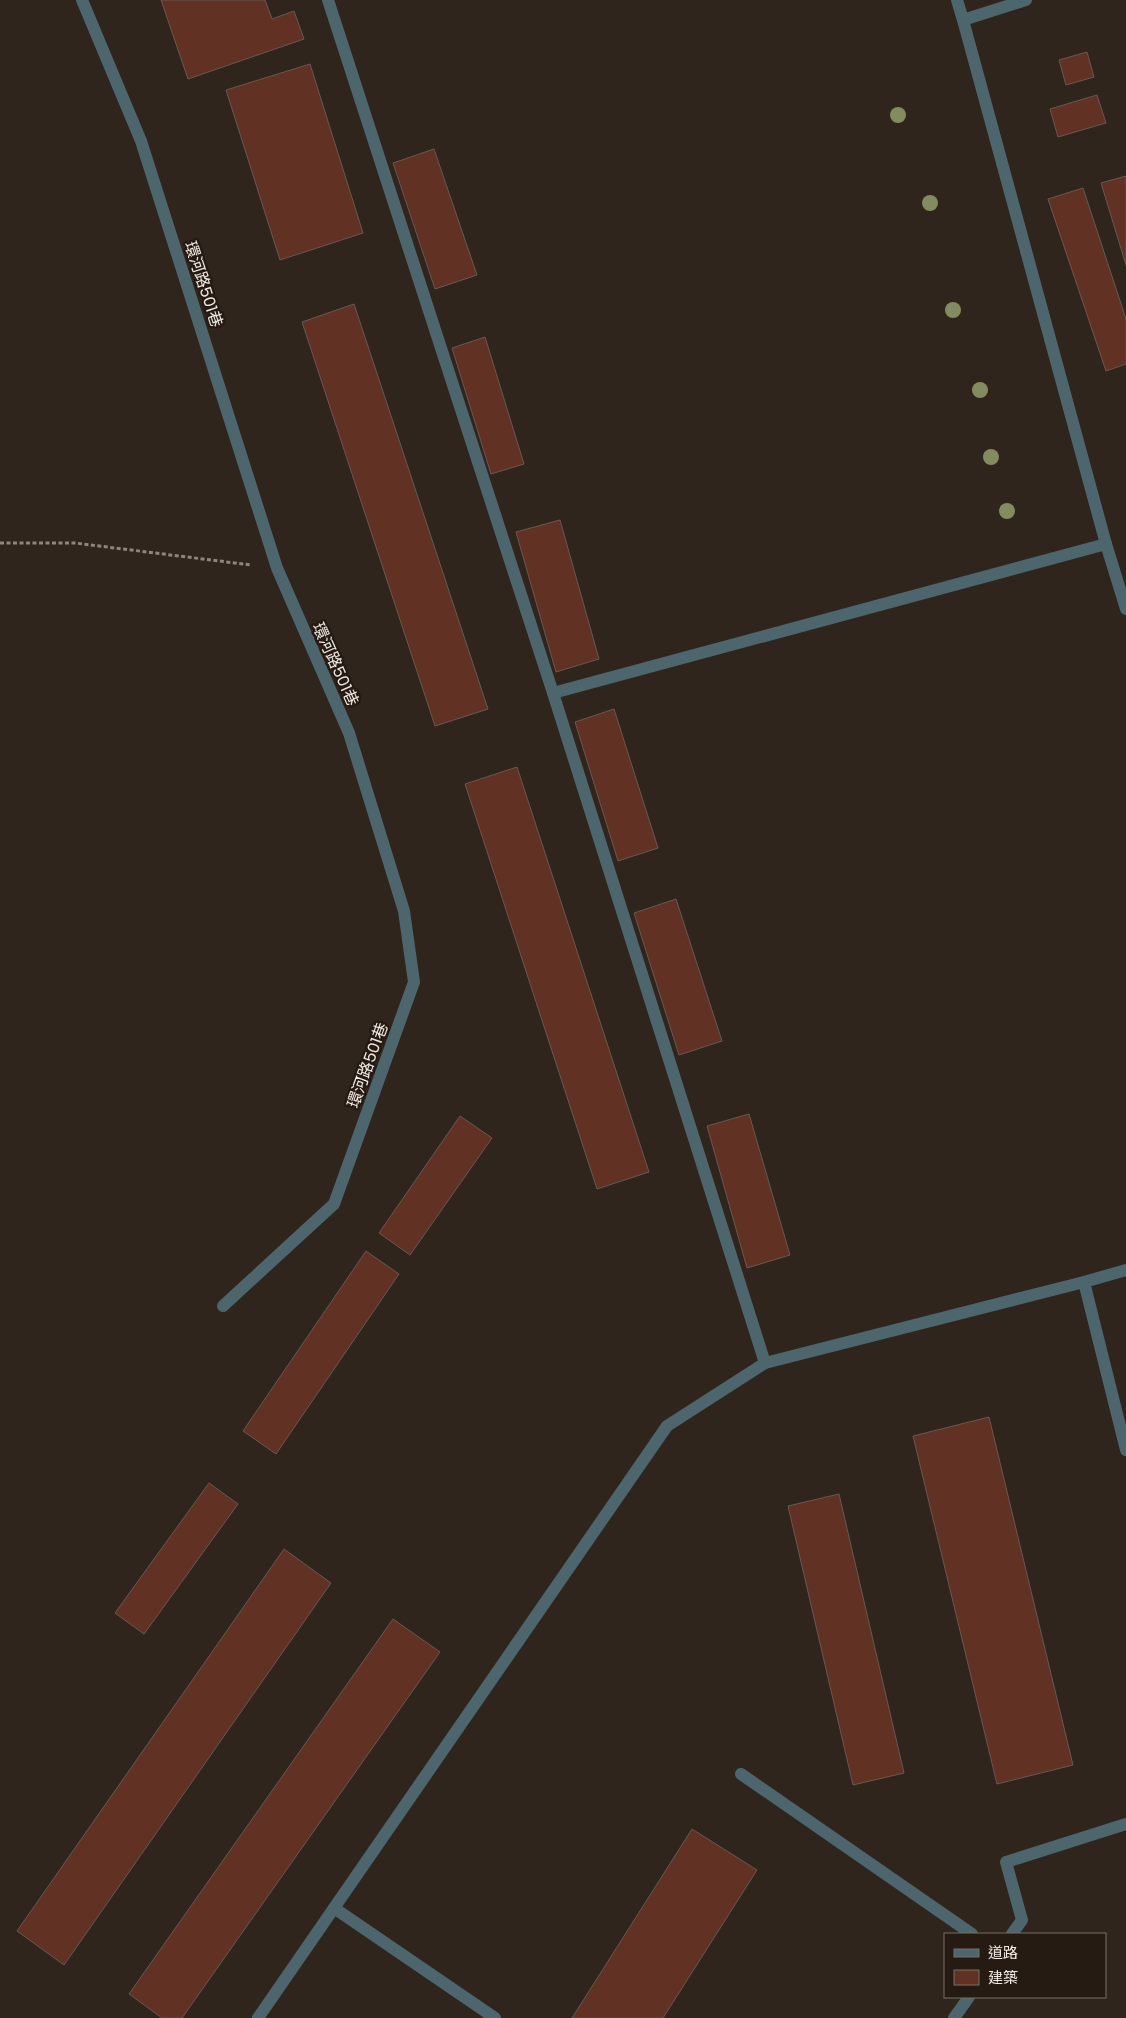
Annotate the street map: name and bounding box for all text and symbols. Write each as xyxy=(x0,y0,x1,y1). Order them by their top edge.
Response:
street label: 環河路501巷 xyxy=(179,238,228,330)
street label: 環河路501巷 xyxy=(307,619,364,710)
street label: 環河路501巷 xyxy=(341,1019,394,1111)
legend xyxy=(944,1933,1106,1998)
text: 道路 xyxy=(988,1942,1018,1963)
text: 建築 xyxy=(988,1967,1018,1988)

